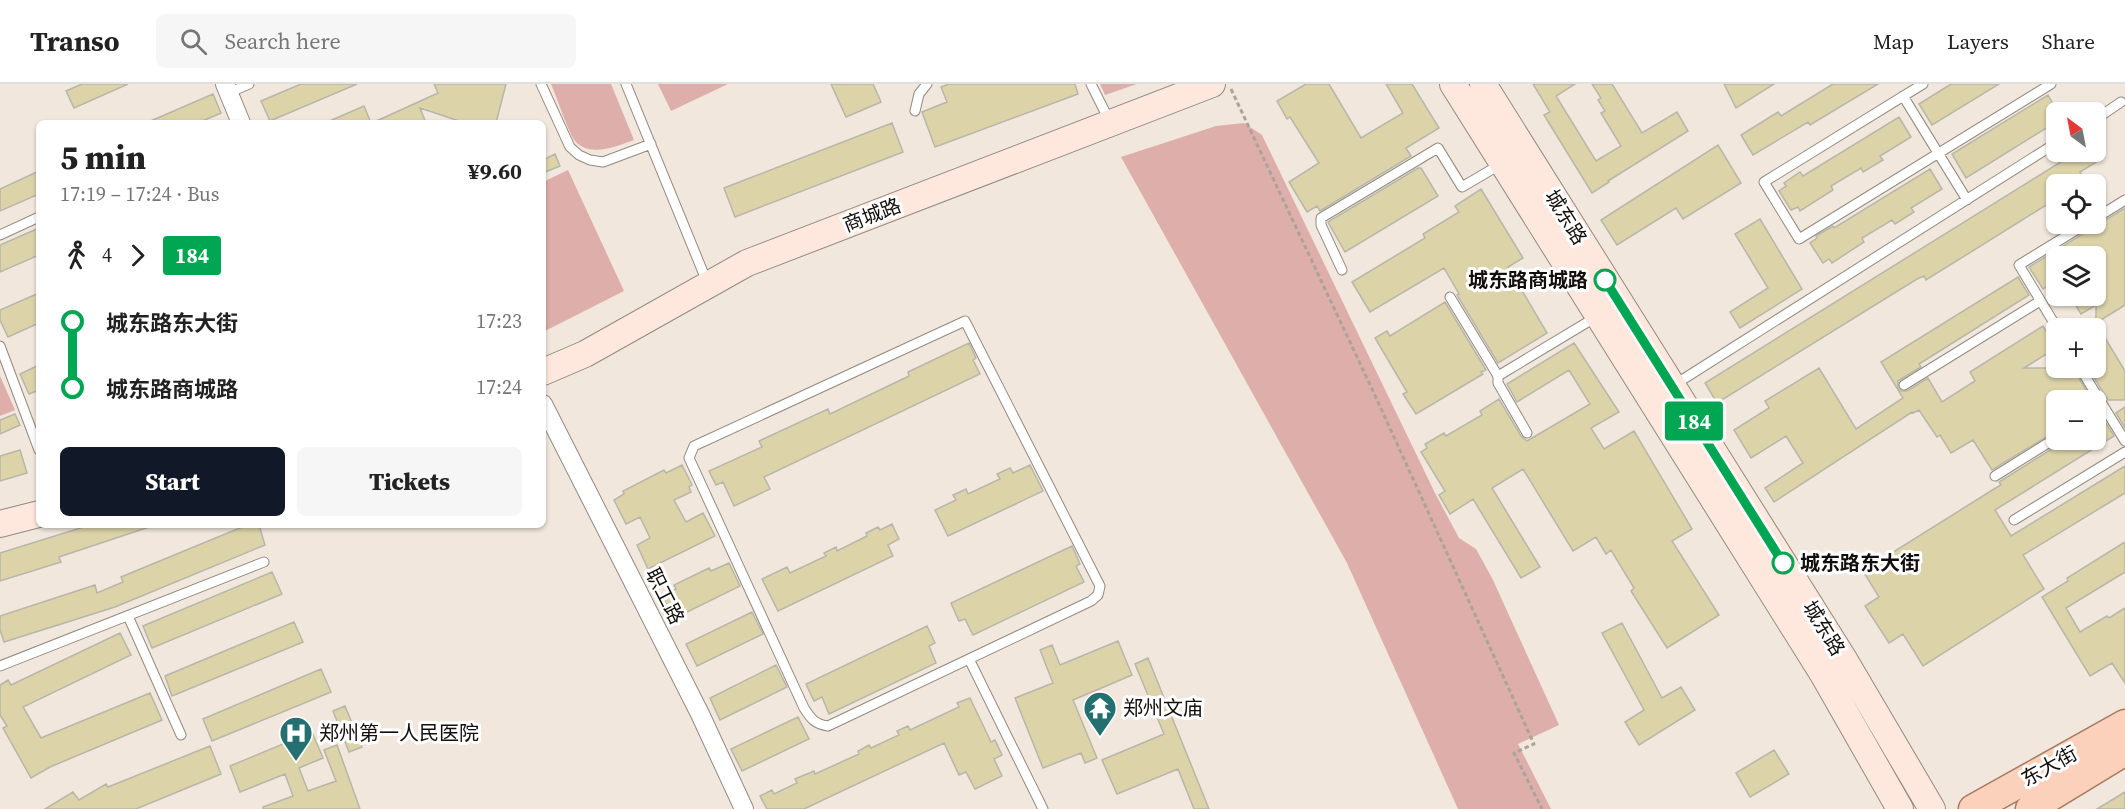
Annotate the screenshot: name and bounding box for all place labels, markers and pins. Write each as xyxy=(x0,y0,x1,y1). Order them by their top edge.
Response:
place label: 城东路商城路 xyxy=(1468,266,1588,294)
marker: 城东路商城路 xyxy=(1594,269,1616,291)
place label: 城东路东大街 xyxy=(1800,549,1920,577)
marker: 城东路东大街 xyxy=(1772,552,1794,574)
temple icon: 郑州文庙 xyxy=(1082,690,1118,737)
place label: 郑州文庙 xyxy=(1123,694,1203,722)
hospital icon: 郑州第一人民医院 xyxy=(278,715,314,762)
place label: 郑州第一人民医院 xyxy=(319,719,479,747)

